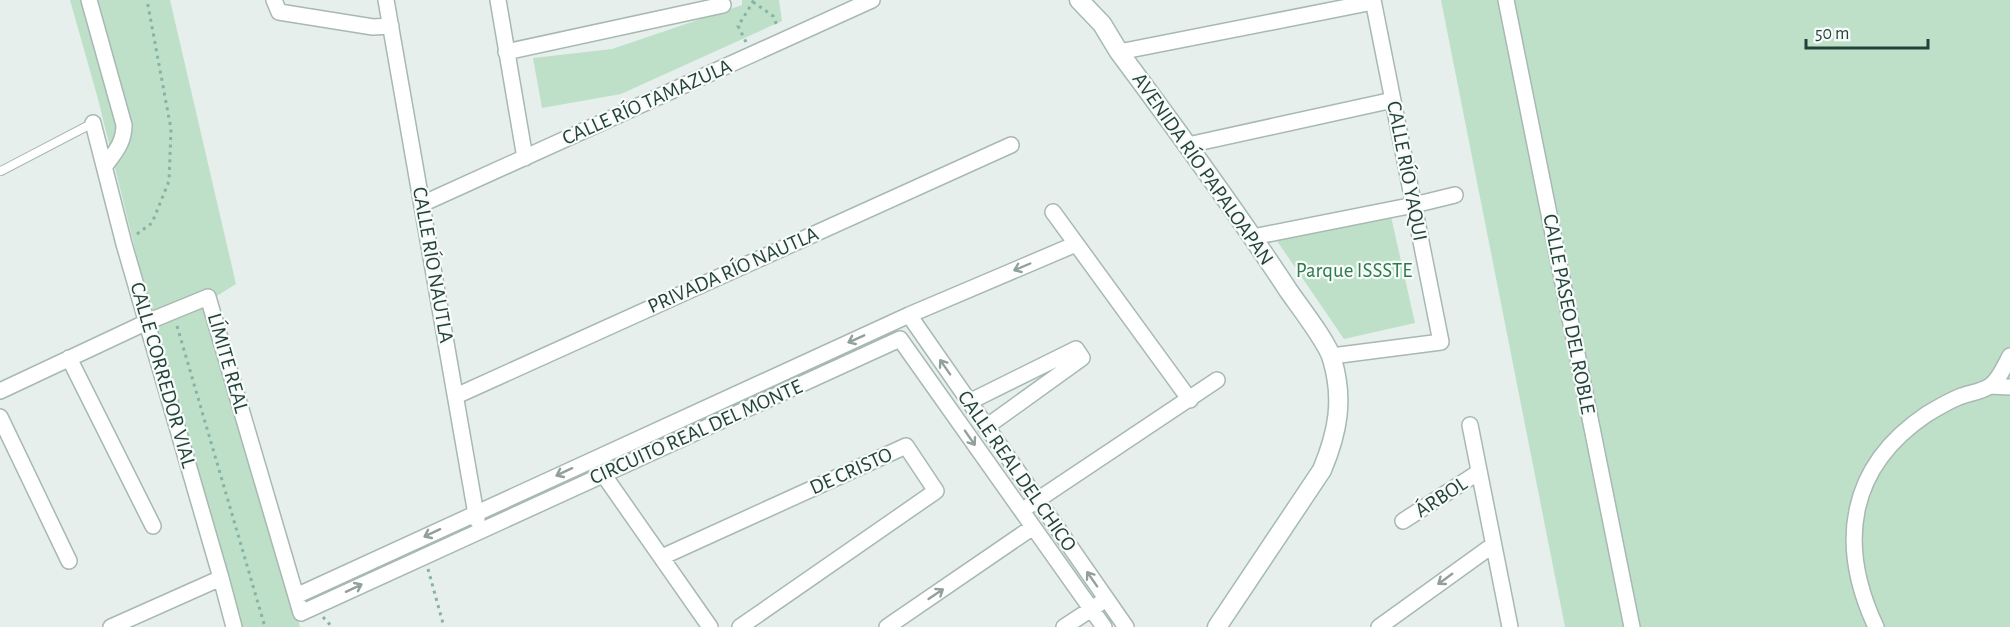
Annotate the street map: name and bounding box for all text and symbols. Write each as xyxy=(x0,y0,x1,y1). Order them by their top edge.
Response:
scale bar xyxy=(1806,12,1928,50)
text: 50 m xyxy=(1815,25,1849,43)
street label: CALLE RÍO TAMAZULA xyxy=(558,53,735,149)
street label: AVENIDA RÍO PAPALOAPAN xyxy=(1129,68,1279,269)
street label: CALLE RÍO YAQUI xyxy=(1383,99,1433,243)
street label: CALLE RÍO NAUTLA xyxy=(409,185,459,345)
street label: CALLE PASEO DEL ROBLE xyxy=(1539,212,1599,416)
street label: PRIVADA RÍO NAUTLA xyxy=(644,221,822,317)
park label: Parque ISSSTE xyxy=(1296,260,1412,281)
one-way arrow xyxy=(1014,262,1032,273)
street label: CALLE CORREDOR VIAL xyxy=(126,280,200,470)
street label: LÍMITE REAL xyxy=(204,310,254,416)
one-way arrow xyxy=(847,334,865,345)
one-way arrow xyxy=(939,359,951,376)
street label: CIRCUITO REAL DEL MONTE xyxy=(587,376,805,488)
street label: CALLE REAL DEL CHICO xyxy=(954,387,1080,555)
one-way arrow xyxy=(964,430,976,446)
street label: DE CRISTO xyxy=(807,444,895,498)
one-way arrow xyxy=(555,467,573,479)
street label: ÁRBOL xyxy=(1410,471,1471,521)
one-way arrow xyxy=(424,528,442,540)
one-way arrow xyxy=(1086,571,1098,588)
one-way arrow xyxy=(1438,573,1454,585)
one-way arrow xyxy=(345,582,363,594)
one-way arrow xyxy=(927,588,943,600)

